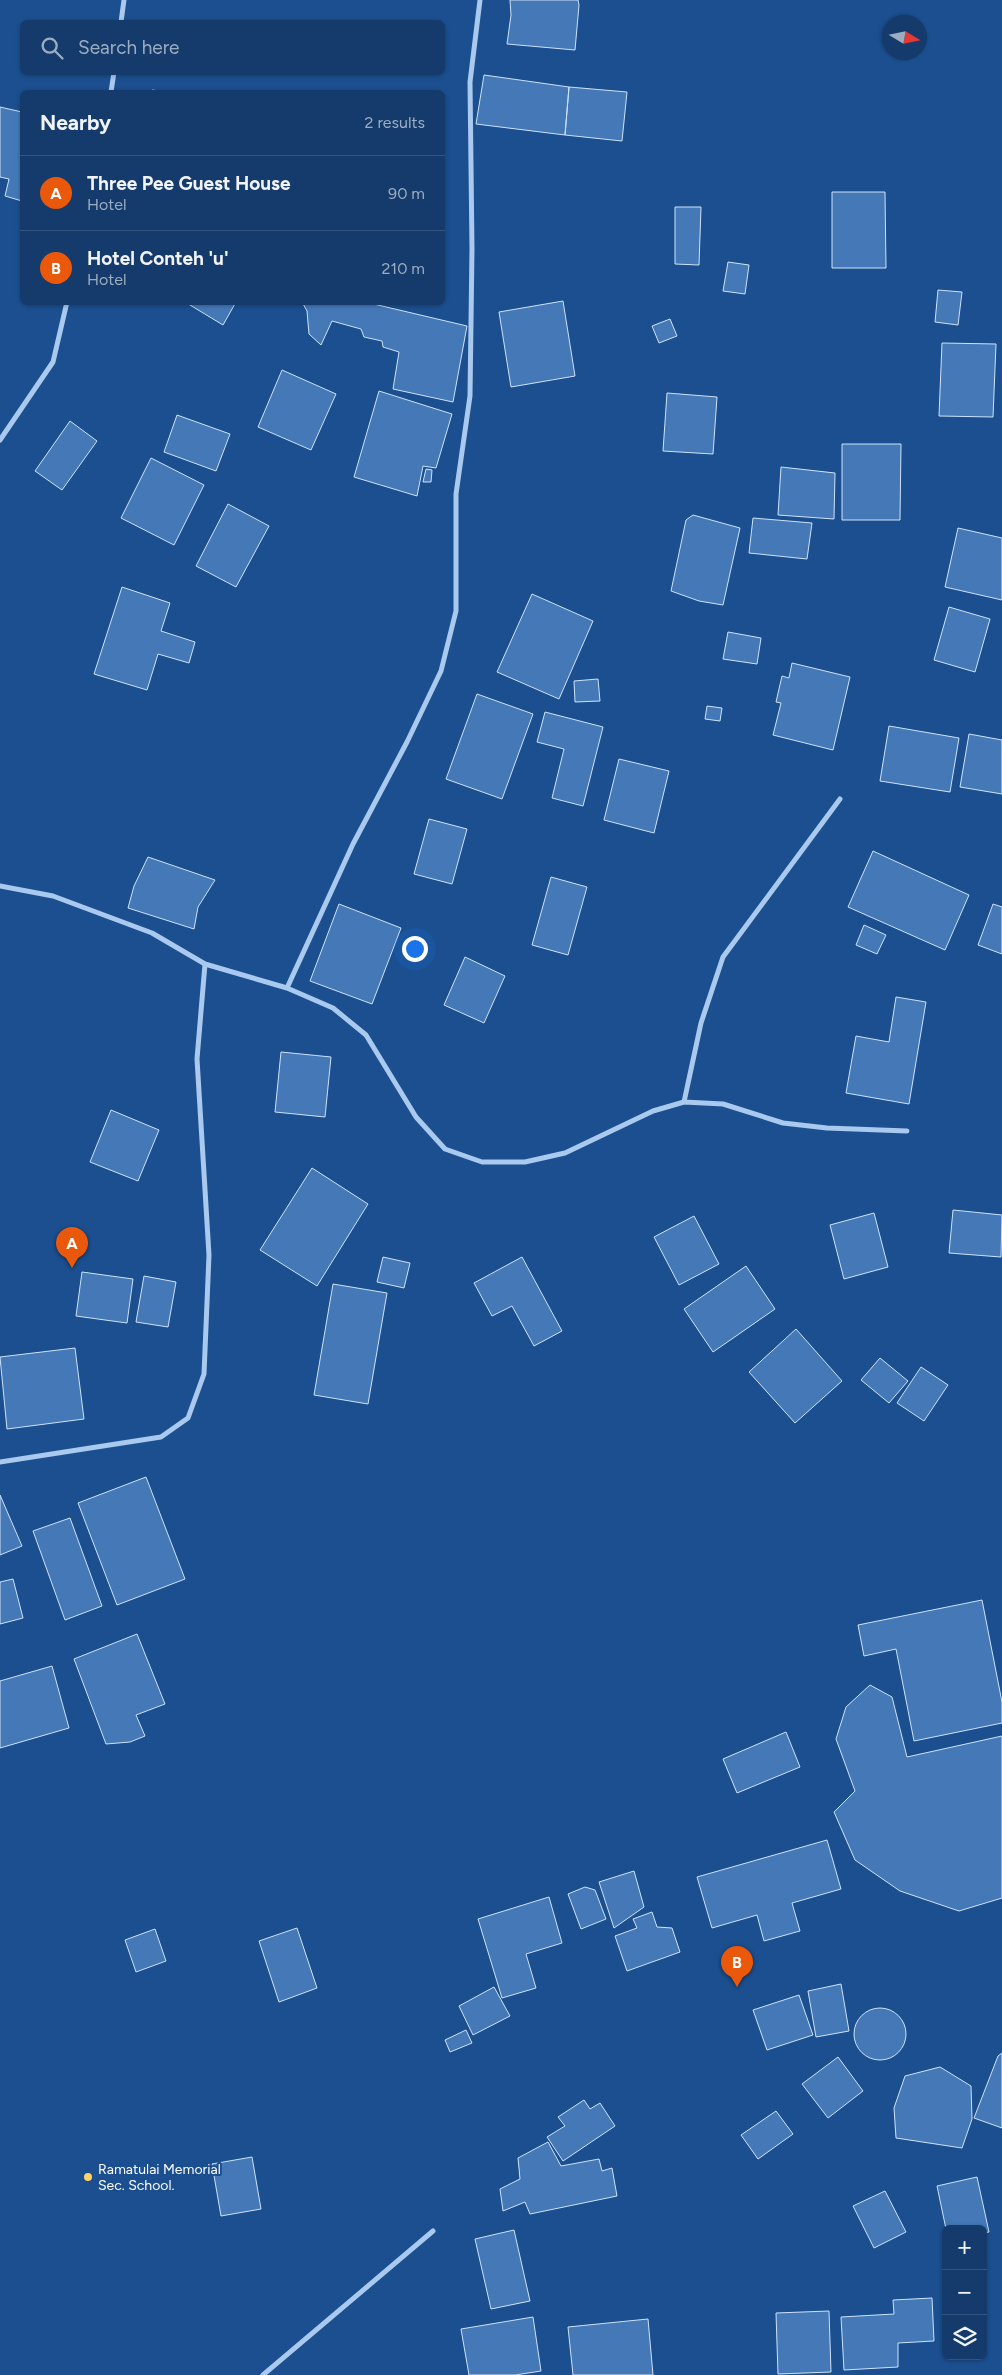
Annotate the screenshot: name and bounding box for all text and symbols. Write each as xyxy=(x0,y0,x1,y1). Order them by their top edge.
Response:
north arrow xyxy=(882,15,927,60)
search box xyxy=(20,20,445,75)
icon: search xyxy=(38,34,66,62)
text: Search here xyxy=(78,36,180,59)
text: Nearby xyxy=(40,110,111,135)
text: 2 results xyxy=(365,113,425,132)
text: Three Pee Guest House xyxy=(87,172,290,195)
text: A xyxy=(50,184,62,203)
text: 90 m xyxy=(388,184,425,203)
text: Hotel xyxy=(87,195,127,214)
text: Hotel Conteh 'u' xyxy=(87,247,229,270)
text: B xyxy=(51,259,61,278)
text: 210 m xyxy=(382,259,425,278)
text: Hotel xyxy=(87,270,127,289)
your location xyxy=(402,936,428,962)
pin: A xyxy=(56,1227,88,1268)
pin: B xyxy=(721,1946,753,1987)
place label: Ramatulai Memorial Sec. School. xyxy=(98,2161,221,2194)
marker: Ramatulai Memorial Sec. School. xyxy=(82,2171,94,2183)
map controls xyxy=(942,2225,987,2360)
button: + xyxy=(942,2225,987,2270)
button: − xyxy=(942,2270,987,2315)
button: layers xyxy=(942,2315,987,2360)

